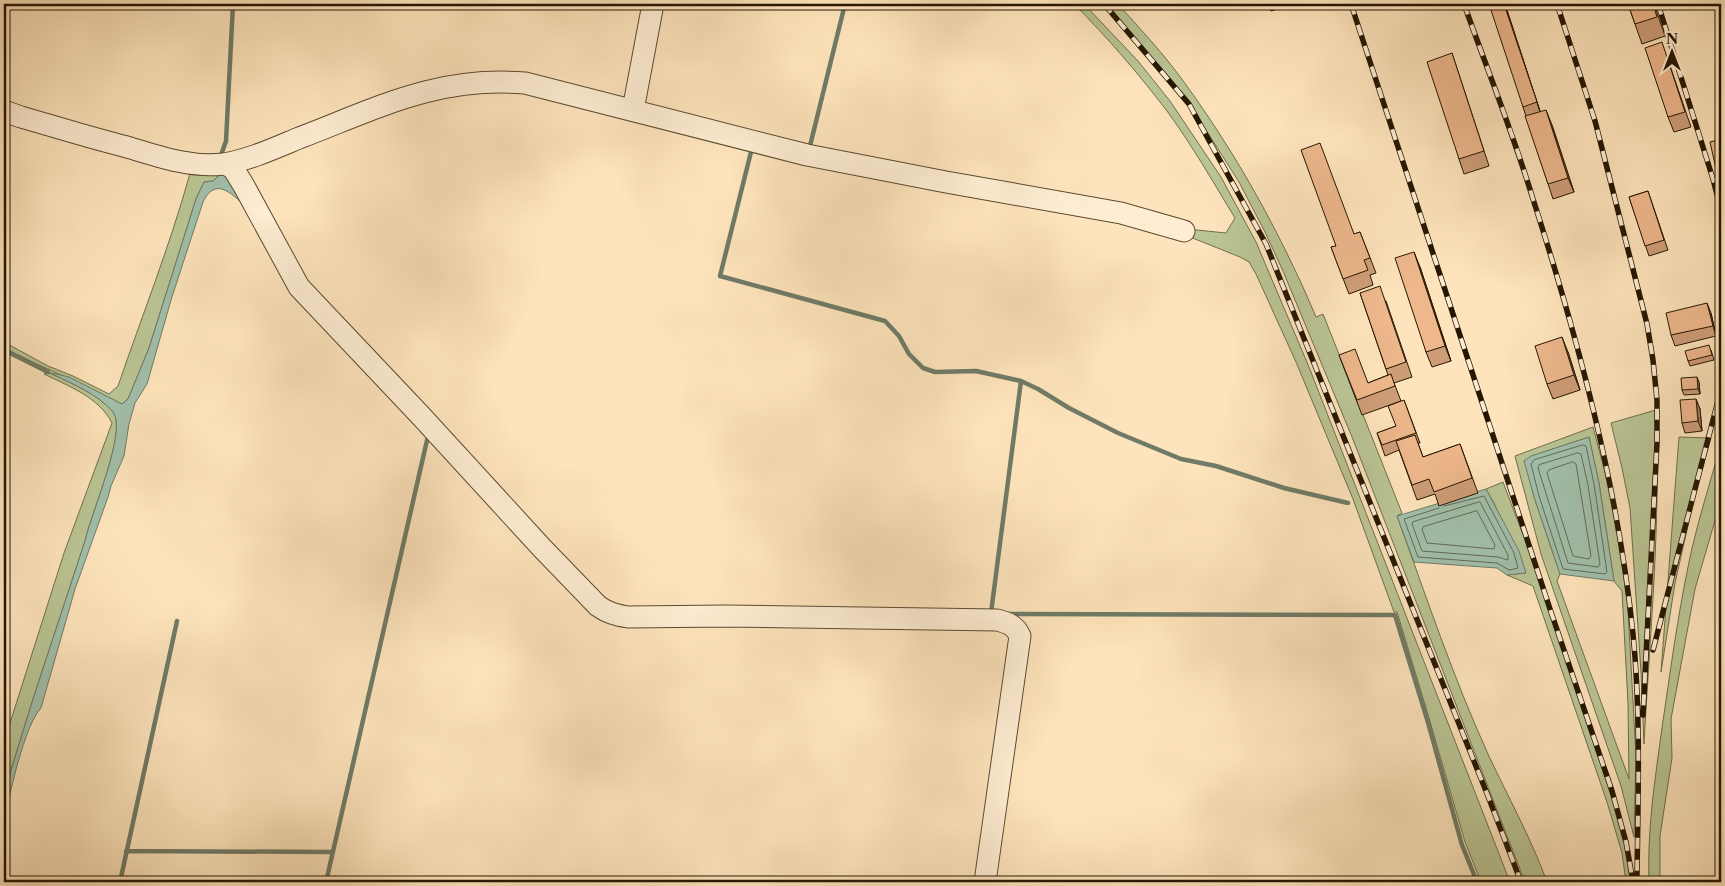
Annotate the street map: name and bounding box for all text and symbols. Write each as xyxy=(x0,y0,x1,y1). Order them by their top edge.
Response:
north arrow xyxy=(1648,28,1698,78)
text: N xyxy=(1666,30,1678,48)

